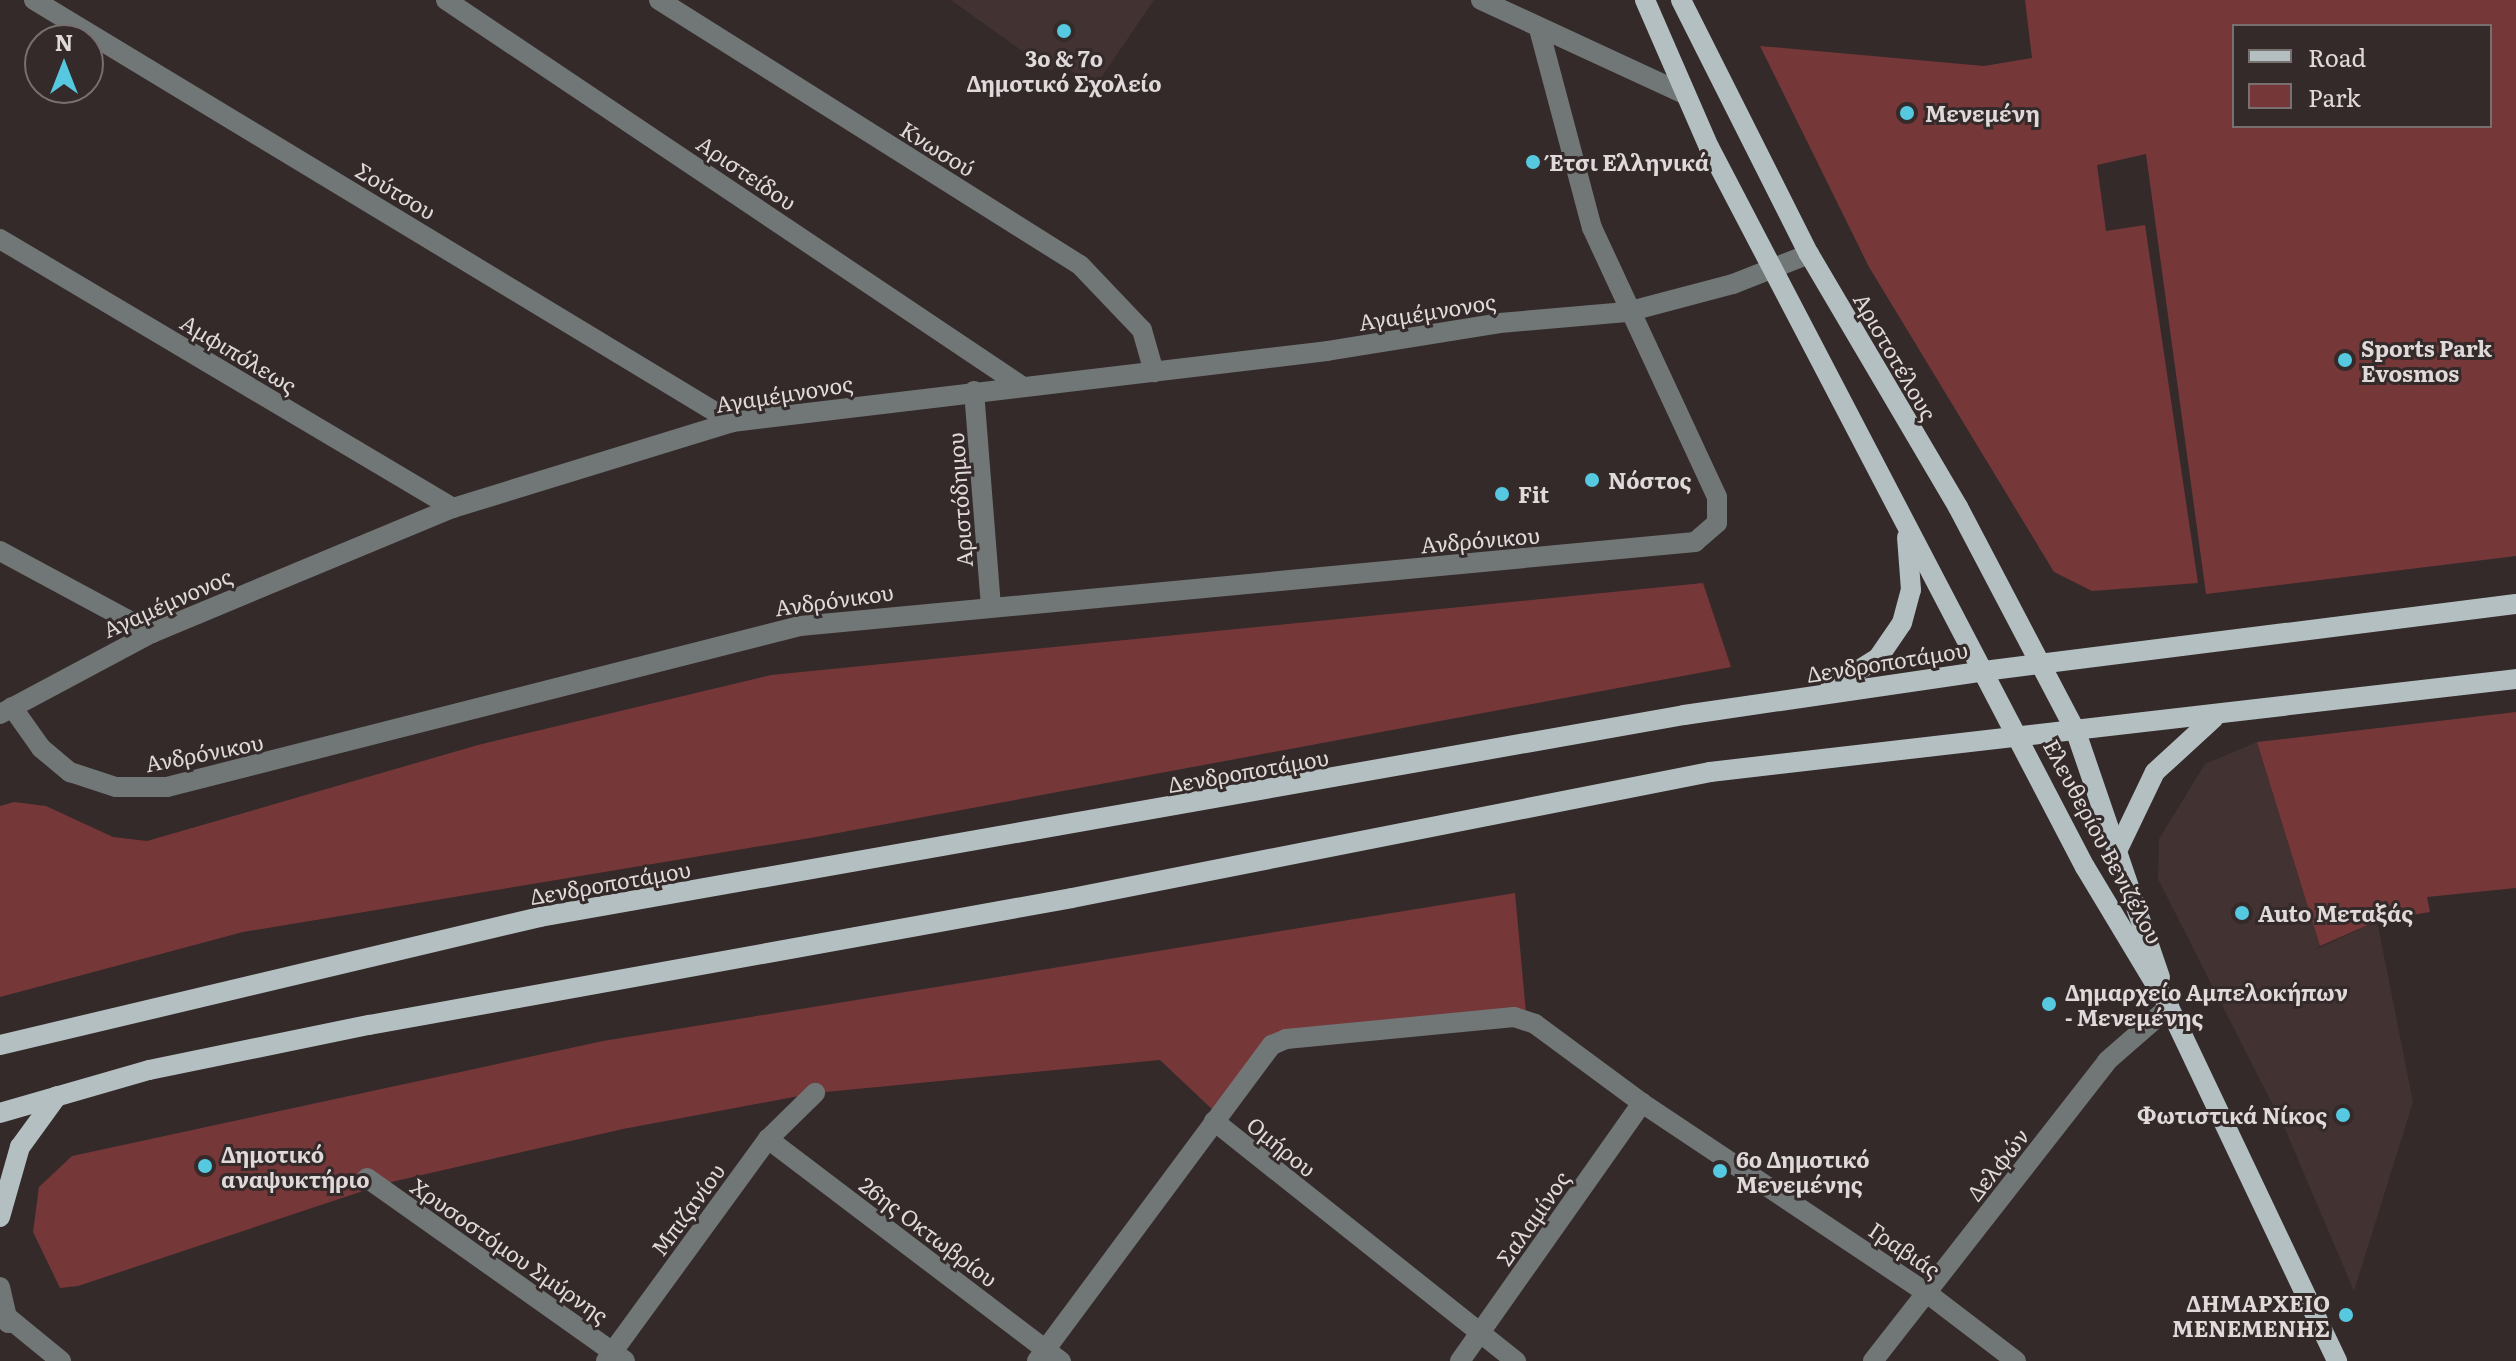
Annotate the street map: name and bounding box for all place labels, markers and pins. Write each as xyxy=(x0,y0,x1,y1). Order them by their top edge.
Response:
marker: 3ο & 7ο Δημοτικό Σχολείο xyxy=(1055,22,1073,40)
place label: 3ο & 7ο Δημοτικό Σχολείο xyxy=(966,44,1162,96)
place label: Μενεμένη xyxy=(1925,100,2040,126)
marker: Μενεμένη xyxy=(1896,102,1918,124)
place label: Έτσι Ελληνικά xyxy=(1549,149,1709,175)
marker: Έτσι Ελληνικά xyxy=(1524,153,1542,171)
place label: Sports Park Evosmos xyxy=(2361,334,2492,386)
marker: Sports Park Evosmos xyxy=(2336,351,2354,369)
place label: Νόστος xyxy=(1608,467,1691,493)
marker: Νόστος xyxy=(1583,471,1601,489)
place label: Fit xyxy=(1518,481,1549,507)
marker: Fit xyxy=(1493,485,1511,503)
place label: Auto Μεταξάς xyxy=(2258,900,2413,926)
marker: Auto Μεταξάς xyxy=(2233,904,2251,922)
place label: Δημαρχείο Αμπελοκήπων - Μενεμένης xyxy=(2065,978,2348,1030)
marker: Δημαρχείο Αμπελοκήπων - Μενεμένης xyxy=(2040,995,2058,1013)
place label: Φωτιστικά Νίκος xyxy=(2137,1102,2327,1128)
marker: Φωτιστικά Νίκος xyxy=(2334,1106,2352,1124)
place label: Δημοτικό αναψυκτήριο xyxy=(221,1140,370,1192)
place label: 6ο Δημοτικό Μενεμένης xyxy=(1736,1145,1870,1196)
marker: Δημοτικό αναψυκτήριο xyxy=(196,1157,214,1175)
marker: 6ο Δημοτικό Μενεμένης xyxy=(1711,1162,1729,1180)
place label: ΔΗΜΑΡΧΕΙΟ ΜΕΝΕΜΕΝΗΣ xyxy=(2172,1289,2330,1340)
marker: ΔΗΜΑΡΧΕΙΟ ΜΕΝΕΜΕΝΗΣ xyxy=(2337,1306,2355,1324)

